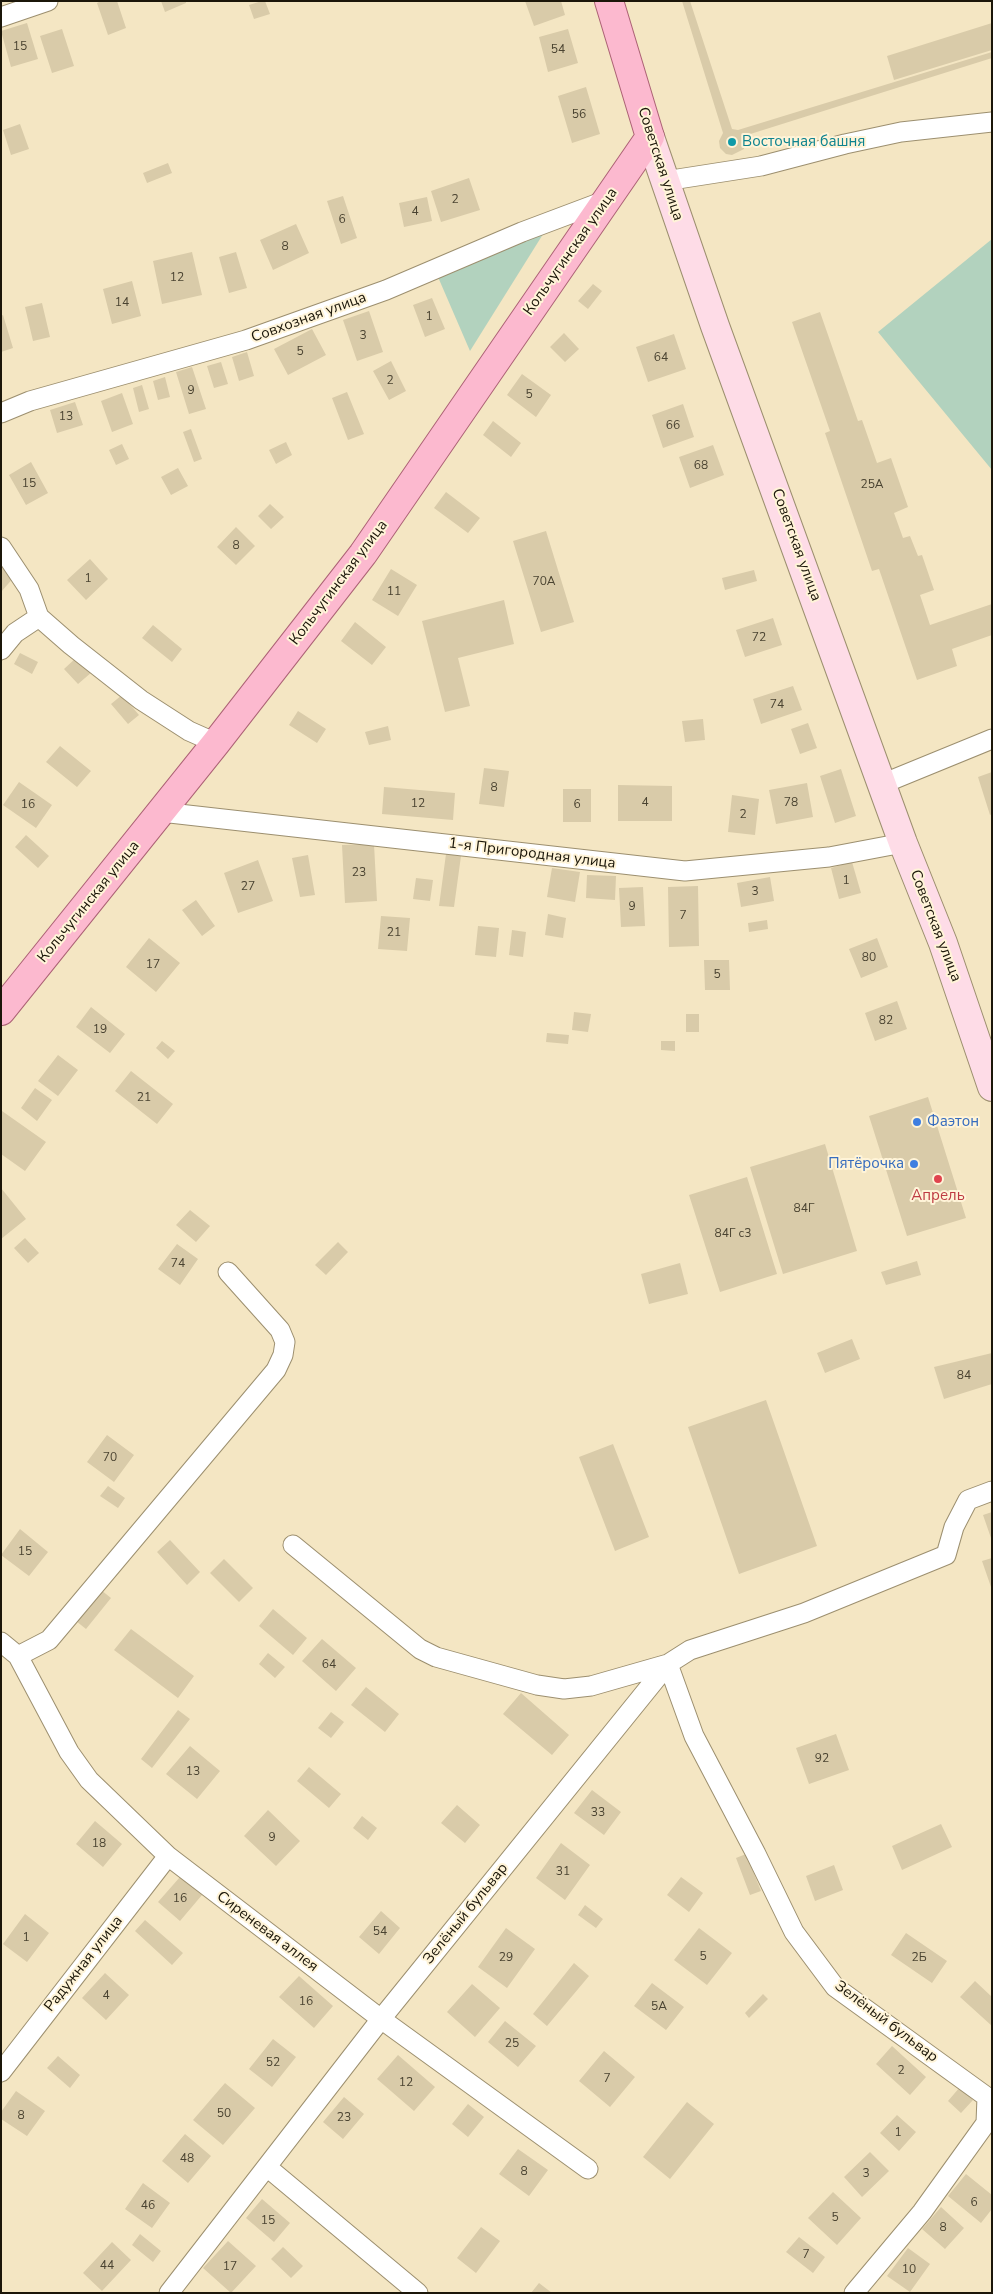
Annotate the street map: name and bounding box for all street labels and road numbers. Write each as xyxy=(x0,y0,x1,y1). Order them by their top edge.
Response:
street label: Советская улица xyxy=(633,105,687,223)
street label: Кольчугинская улица xyxy=(520,185,622,319)
street label: Совхозная улица xyxy=(249,289,369,347)
street label: Советская улица xyxy=(767,486,825,604)
street label: Кольчугинская улица xyxy=(286,517,392,649)
street label: 1-я Пригородная улица xyxy=(447,835,617,873)
street label: Кольчугинская улица xyxy=(34,837,144,967)
street label: Советская улица xyxy=(905,868,965,984)
street label: Зелёный бульвар xyxy=(420,1860,512,1968)
street label: Сиреневая аллея xyxy=(213,1888,321,1976)
street label: Радужная улица xyxy=(41,1913,127,2015)
street label: Зелёный бульвар xyxy=(831,1977,941,2067)

